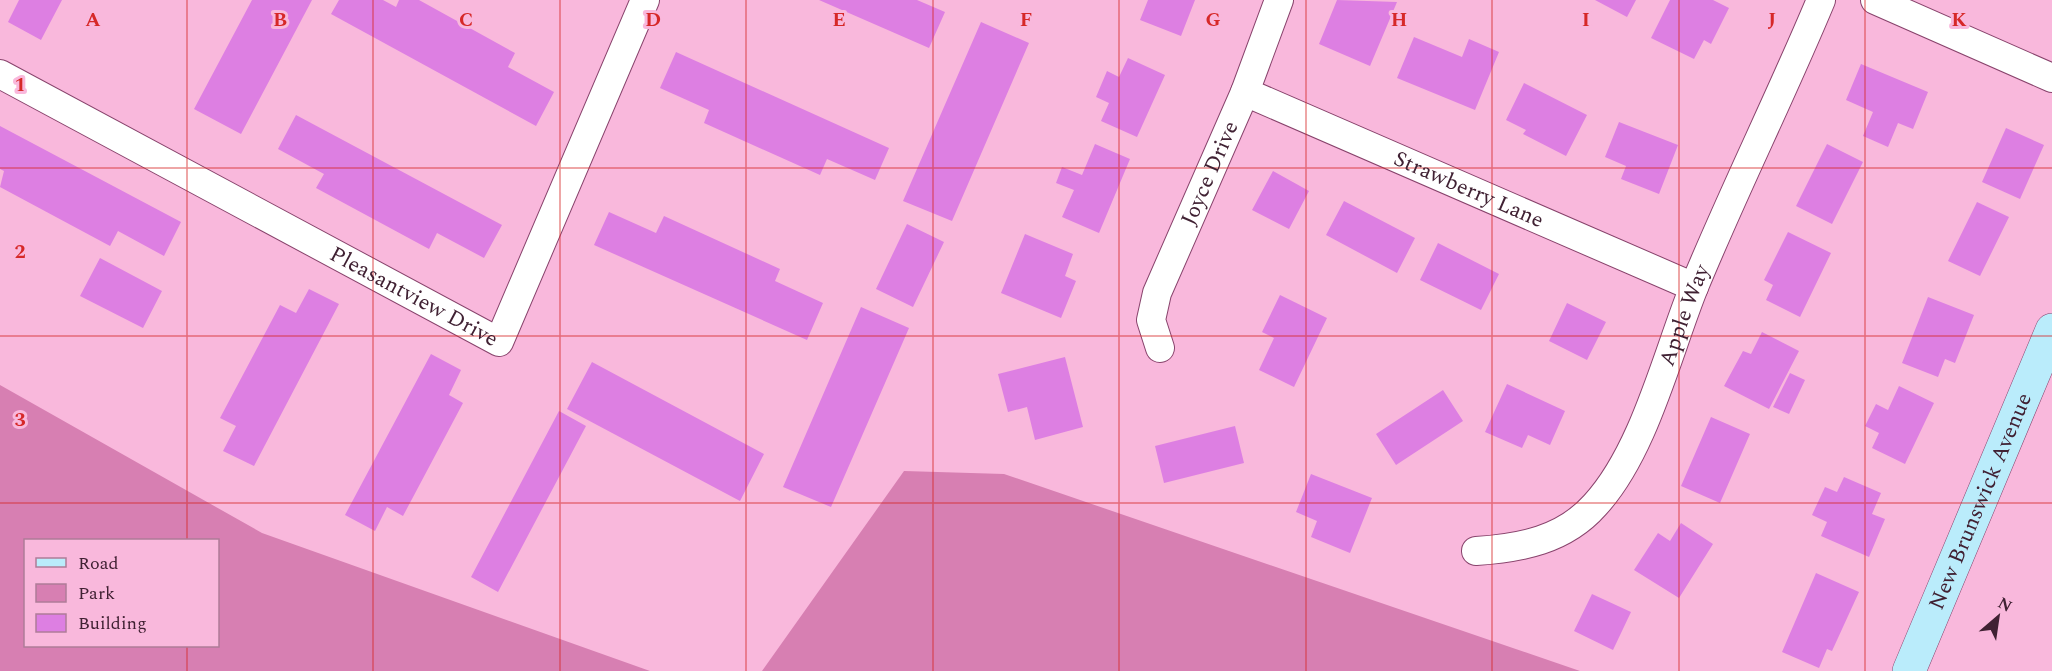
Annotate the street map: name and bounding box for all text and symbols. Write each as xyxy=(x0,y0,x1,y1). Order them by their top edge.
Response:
text: A xyxy=(85,5,101,35)
text: B xyxy=(273,5,287,35)
text: C xyxy=(459,5,473,35)
text: D xyxy=(645,5,661,35)
text: E xyxy=(832,5,846,35)
text: F xyxy=(1020,5,1032,35)
text: G xyxy=(1205,5,1221,35)
text: H xyxy=(1391,5,1407,35)
text: I xyxy=(1582,5,1590,35)
text: J xyxy=(1768,5,1776,35)
text: K xyxy=(1951,5,1967,35)
text: 1 xyxy=(14,70,26,100)
street label: Joyce Drive xyxy=(1172,116,1247,231)
street label: Strawberry Lane xyxy=(1388,142,1549,236)
text: 2 xyxy=(14,237,26,267)
street label: Pleasantview Drive xyxy=(324,238,504,355)
street label: Apple Way xyxy=(1650,258,1719,371)
street label: New Brunswick Avenue xyxy=(1923,389,2039,613)
text: 3 xyxy=(14,405,26,435)
legend xyxy=(24,539,219,647)
text: Road xyxy=(78,550,119,577)
text: Park xyxy=(78,580,115,607)
north arrow xyxy=(1968,587,2028,647)
text: Building xyxy=(78,610,147,637)

